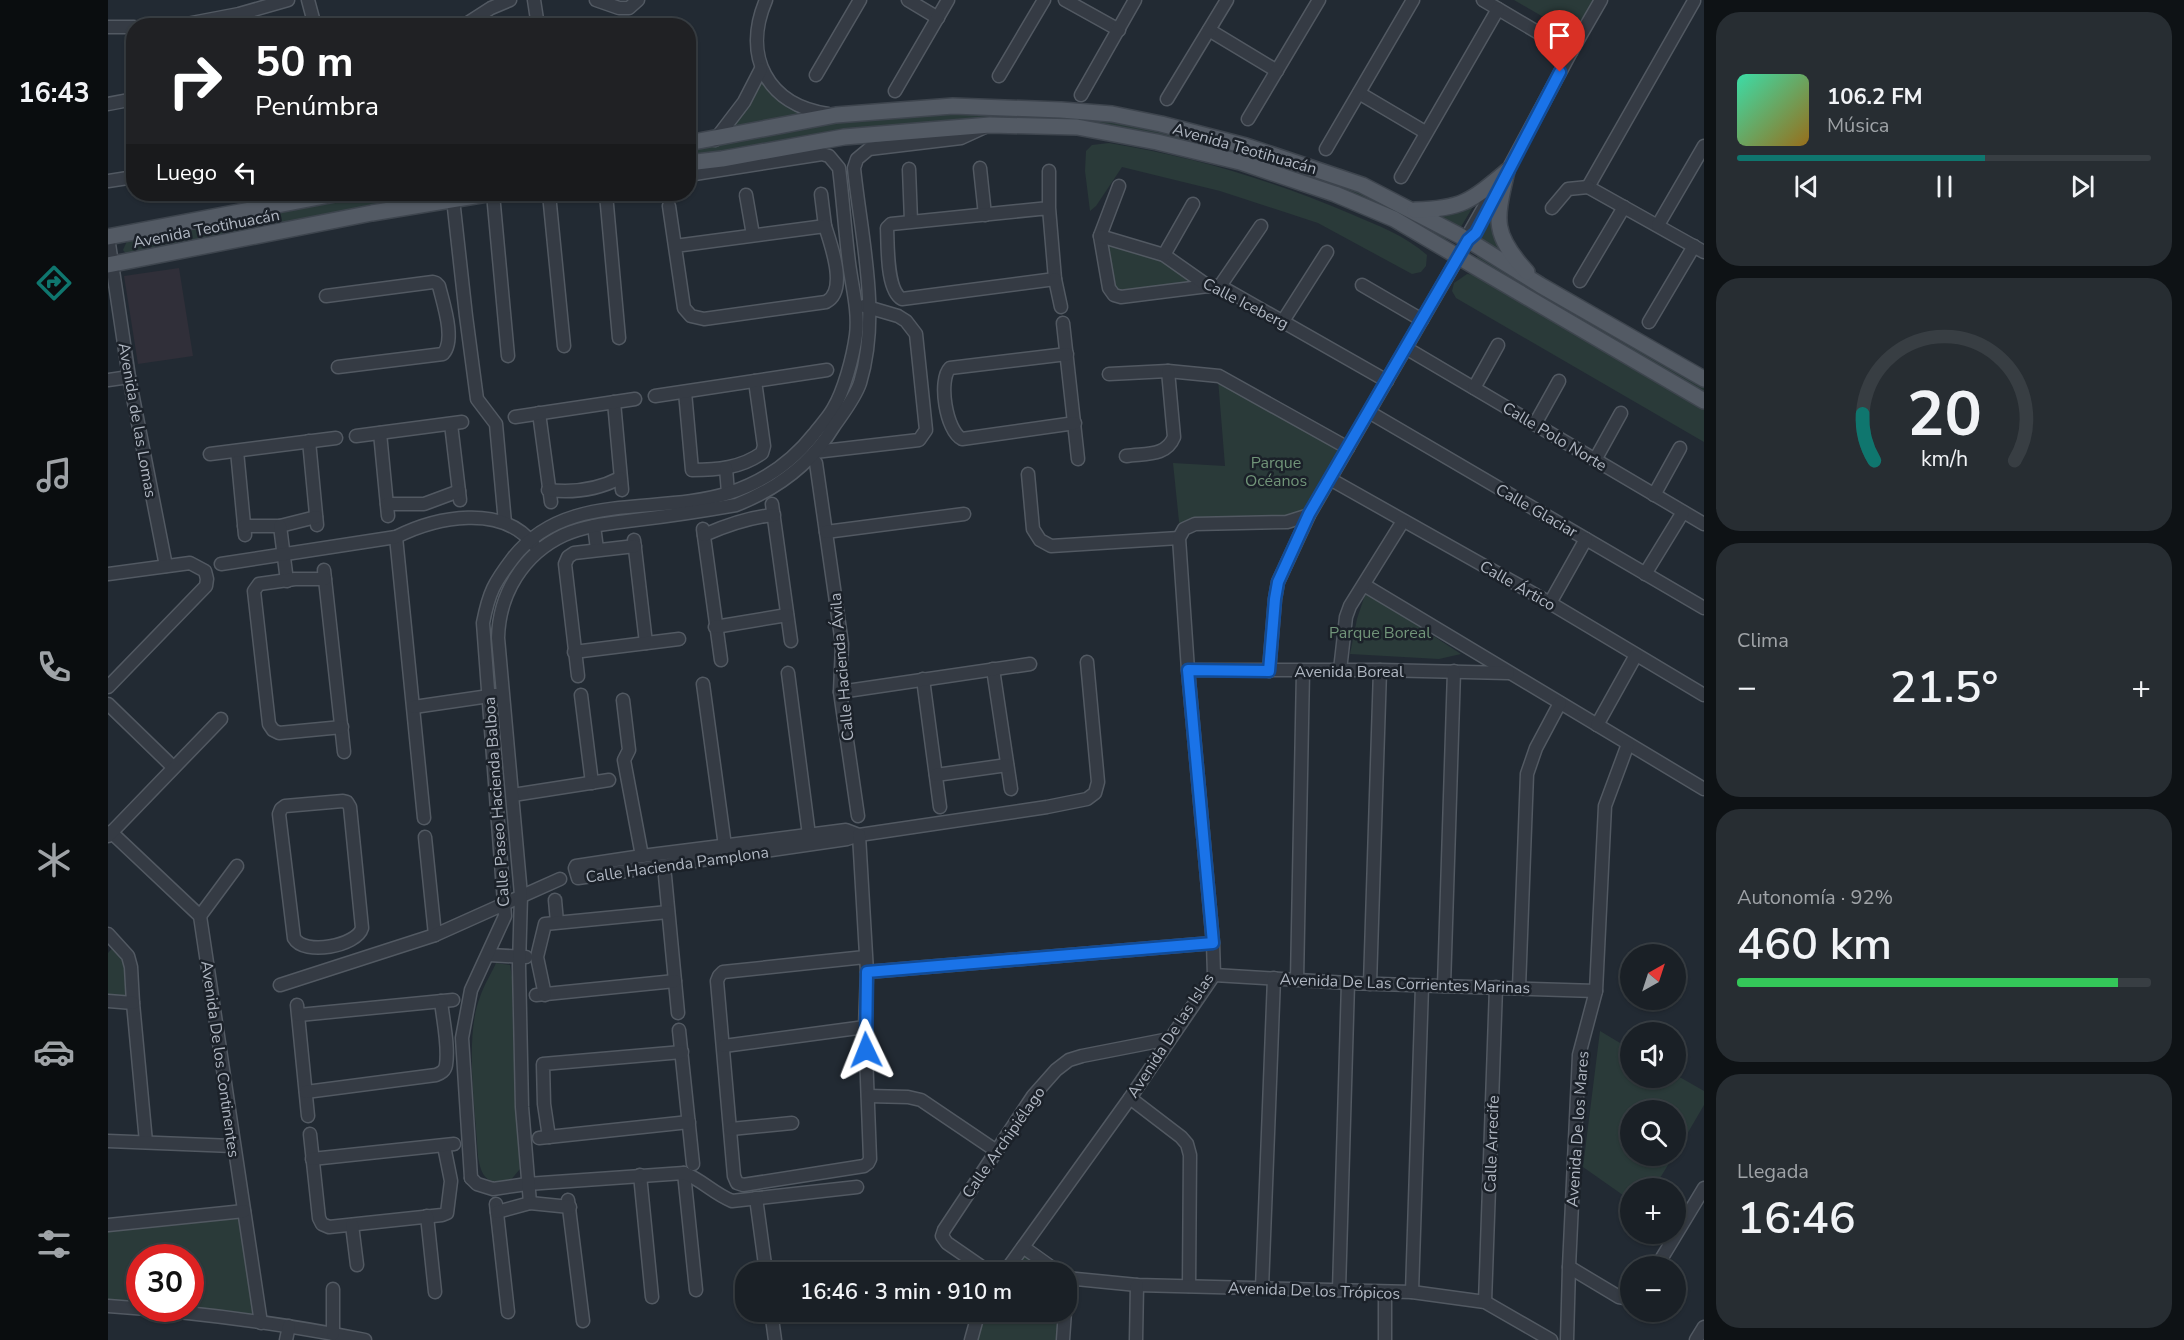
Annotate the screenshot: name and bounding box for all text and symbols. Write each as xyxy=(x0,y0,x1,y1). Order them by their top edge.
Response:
pin xyxy=(1534,10,1585,72)
icon: arrive xyxy=(1543,19,1576,52)
text: 50 m xyxy=(255,34,354,91)
icon: right xyxy=(156,42,234,120)
text: 16:43 xyxy=(18,75,90,112)
text: 106.2 FM xyxy=(1827,82,1923,112)
text: Penúmbra xyxy=(255,88,379,125)
text: Música xyxy=(1827,112,1889,139)
street label: Avenida Teotihuacán xyxy=(1170,118,1319,180)
icon: left xyxy=(229,156,262,189)
text: Luego xyxy=(156,158,217,188)
icon: previous xyxy=(1790,170,1823,203)
icon: pause xyxy=(1928,170,1961,203)
icon: next xyxy=(2066,170,2099,203)
street label: Avenida Teotihuacán xyxy=(131,204,281,254)
icon: directions xyxy=(33,262,75,304)
street label: Calle Iceberg xyxy=(1199,273,1292,335)
street label: Avenida de las Lomas xyxy=(113,341,161,499)
text: 20 xyxy=(1907,373,1981,458)
street label: Calle Polo Norte xyxy=(1498,397,1611,477)
text: km/h xyxy=(1920,445,1968,475)
park label: Parque Océanos xyxy=(1245,452,1307,492)
icon: music xyxy=(33,454,75,496)
street label: Calle Glaciar xyxy=(1492,479,1582,543)
street label: Calle Ártico xyxy=(1476,555,1560,617)
street label: Calle Hacienda Ávila xyxy=(825,592,859,742)
park label: Parque Boreal xyxy=(1329,622,1431,644)
text: Clima xyxy=(1737,627,1789,654)
icon: phone xyxy=(33,646,75,688)
text: 21.5° xyxy=(1890,657,1998,718)
street label: Avenida Boreal xyxy=(1294,661,1404,683)
text: − xyxy=(1737,665,1757,710)
text: + xyxy=(2131,665,2151,710)
street label: Calle Paseo Hacienda Balboa xyxy=(479,696,515,908)
icon: climate xyxy=(33,839,75,881)
street label: Calle Hacienda Pamplona xyxy=(584,841,770,889)
text: Autonomía · 92% xyxy=(1737,884,1893,911)
text: 460 km xyxy=(1737,914,1892,975)
north arrow xyxy=(1620,944,1686,1010)
map controls xyxy=(1620,944,1686,1322)
street label: Avenida De los Continentes xyxy=(195,959,245,1159)
street label: Avenida De las Islas xyxy=(1122,969,1220,1102)
street label: Avenida De Las Corrientes Marinas xyxy=(1279,969,1531,999)
position arrow xyxy=(834,1018,898,1082)
button: sound xyxy=(1620,1022,1686,1088)
icon: car xyxy=(33,1031,75,1073)
street label: Avenida De los Mares xyxy=(1562,1050,1594,1208)
street label: Calle Archipiélago xyxy=(957,1082,1051,1203)
street label: Calle Arrecife xyxy=(1479,1095,1505,1193)
button: search xyxy=(1620,1100,1686,1166)
text: Llegada xyxy=(1737,1158,1809,1185)
button: + xyxy=(1620,1178,1686,1244)
text: 16:46 xyxy=(1737,1188,1856,1249)
icon: filters xyxy=(33,1223,75,1265)
speed limit sign: 30 xyxy=(126,1244,204,1322)
button: − xyxy=(1620,1256,1686,1322)
text: 16:46 · 3 min · 910 m xyxy=(800,1277,1012,1307)
street label: Avenida De los Trópicos xyxy=(1228,1277,1400,1305)

